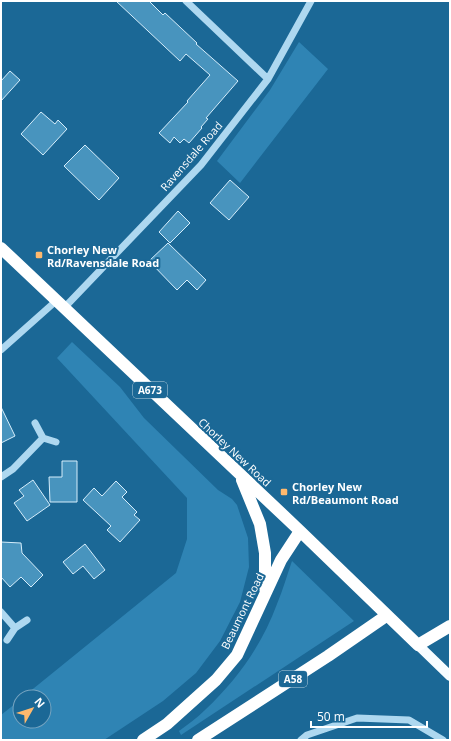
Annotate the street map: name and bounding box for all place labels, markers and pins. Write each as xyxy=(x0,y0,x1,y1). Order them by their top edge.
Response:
place label: Chorley New Rd/Ravensdale Road xyxy=(47,242,159,270)
marker: Chorley New Rd/Ravensdale Road xyxy=(34,250,44,260)
place label: Chorley New Rd/Beaumont Road xyxy=(292,479,399,507)
marker: Chorley New Rd/Beaumont Road xyxy=(279,487,289,497)

